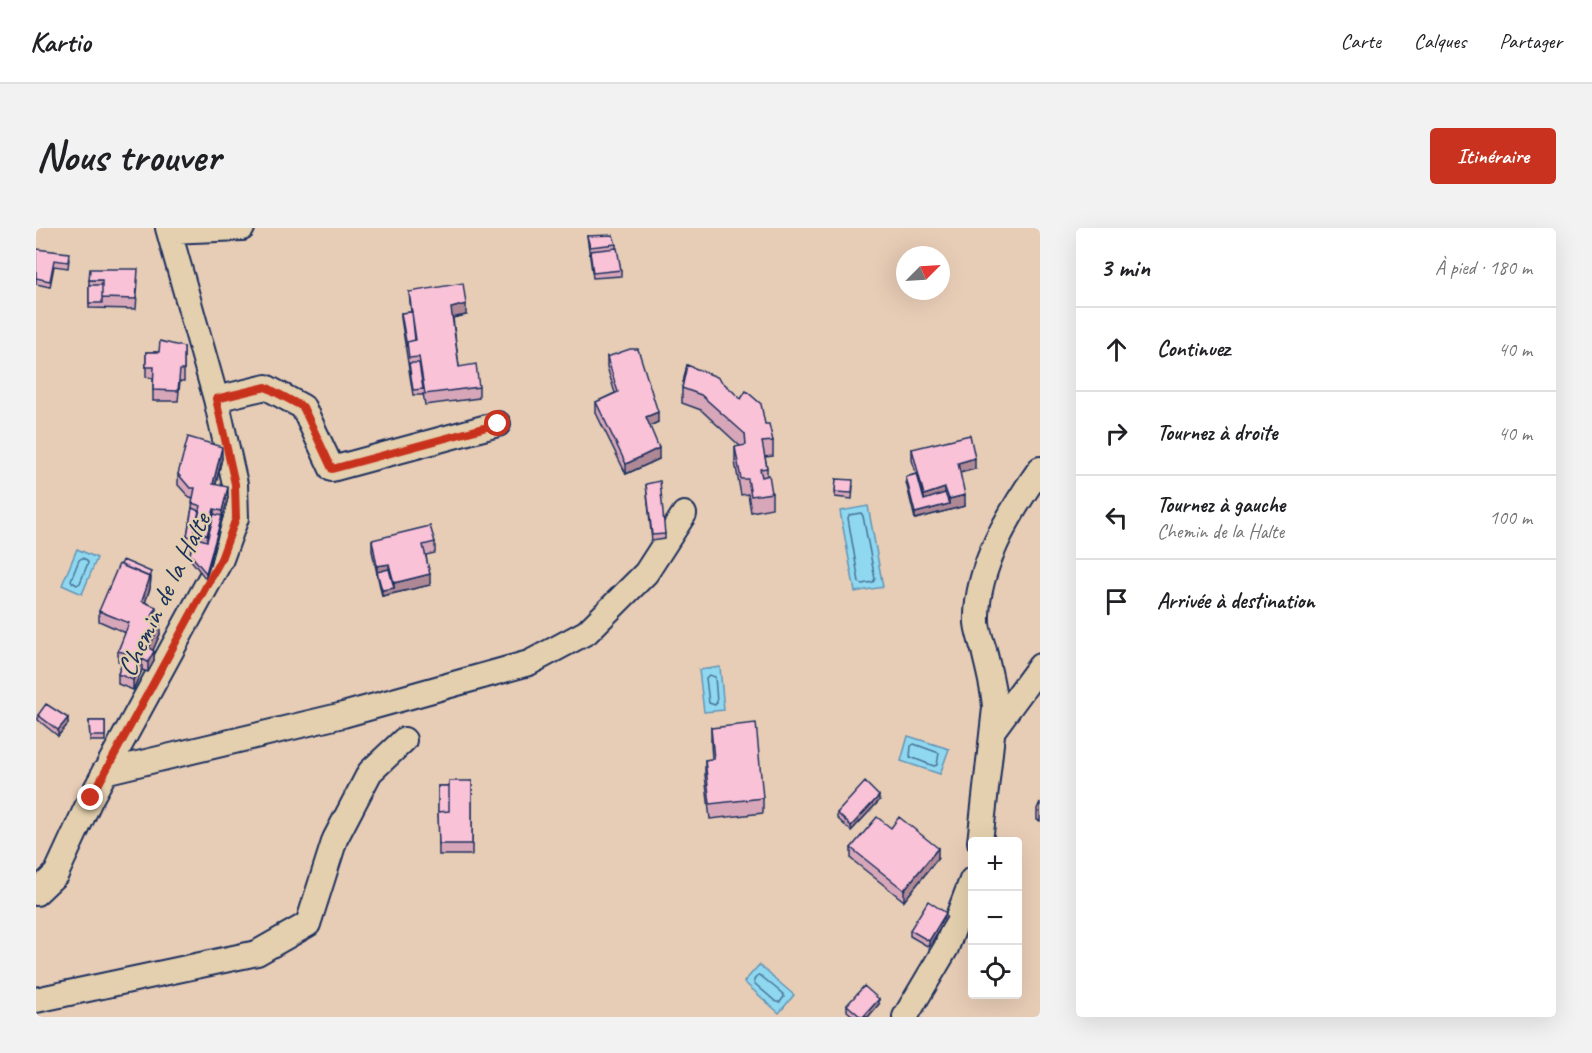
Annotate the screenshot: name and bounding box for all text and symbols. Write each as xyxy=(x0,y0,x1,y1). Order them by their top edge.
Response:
text: Kartio xyxy=(30,24,91,59)
text: Carte xyxy=(1340,28,1381,54)
text: Calques xyxy=(1414,28,1466,54)
text: Partager xyxy=(1499,28,1562,54)
button: Itinéraire xyxy=(1430,128,1556,184)
text: Nous trouver xyxy=(36,130,220,183)
north arrow xyxy=(896,246,950,300)
text: 3 min xyxy=(1100,251,1150,284)
text: À pied · 180 m xyxy=(1435,255,1532,280)
icon: ahead xyxy=(1100,333,1133,366)
text: Continuez xyxy=(1157,335,1230,363)
text: 40 m xyxy=(1498,337,1532,362)
route start xyxy=(484,410,510,436)
icon: right xyxy=(1100,417,1133,450)
text: Tournez à droite xyxy=(1157,419,1277,447)
text: 40 m xyxy=(1498,421,1532,446)
text: Tournez à gauche xyxy=(1157,491,1285,519)
icon: left xyxy=(1100,501,1133,534)
street label: Chemin de la Halte xyxy=(109,505,219,682)
text: 100 m xyxy=(1489,505,1532,530)
text: Chemin de la Halte xyxy=(1157,519,1284,544)
icon: arrive xyxy=(1100,585,1133,618)
text: Arrivée à destination xyxy=(1157,587,1315,615)
route end xyxy=(77,784,103,810)
map controls xyxy=(968,837,1022,999)
button: + xyxy=(968,837,1022,891)
button: − xyxy=(968,891,1022,945)
button: locate xyxy=(968,945,1022,999)

